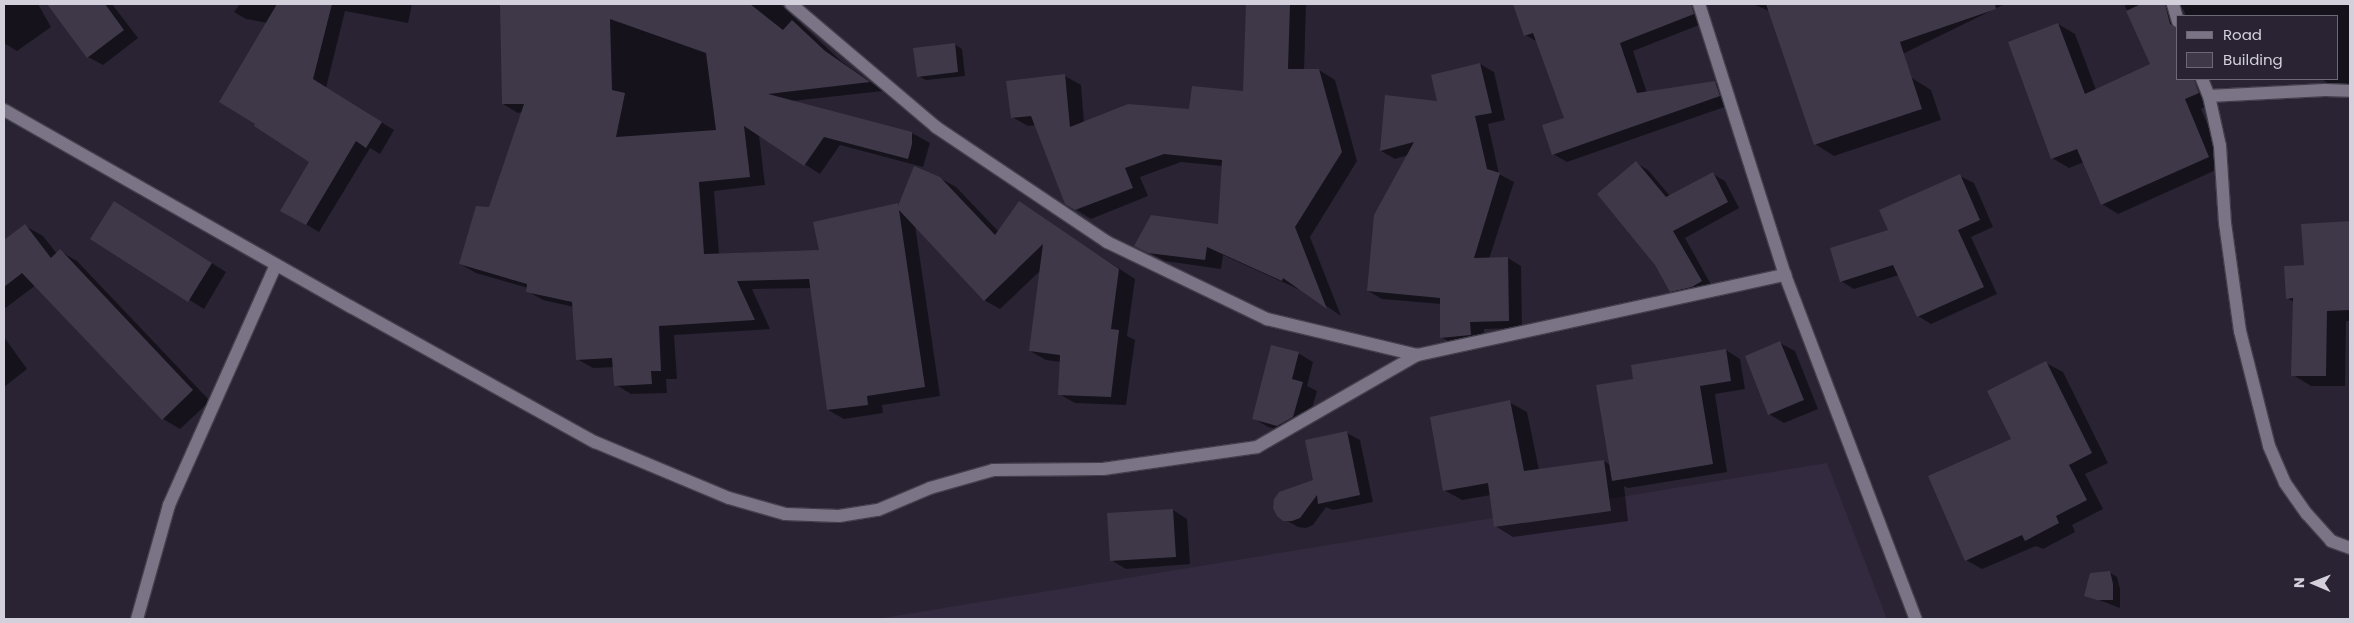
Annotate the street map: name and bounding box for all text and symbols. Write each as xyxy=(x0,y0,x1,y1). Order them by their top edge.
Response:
legend xyxy=(2176,15,2339,80)
text: Road xyxy=(2223,24,2262,45)
text: Building xyxy=(2223,49,2283,70)
north arrow xyxy=(2289,558,2339,608)
text: N xyxy=(2289,577,2309,588)

